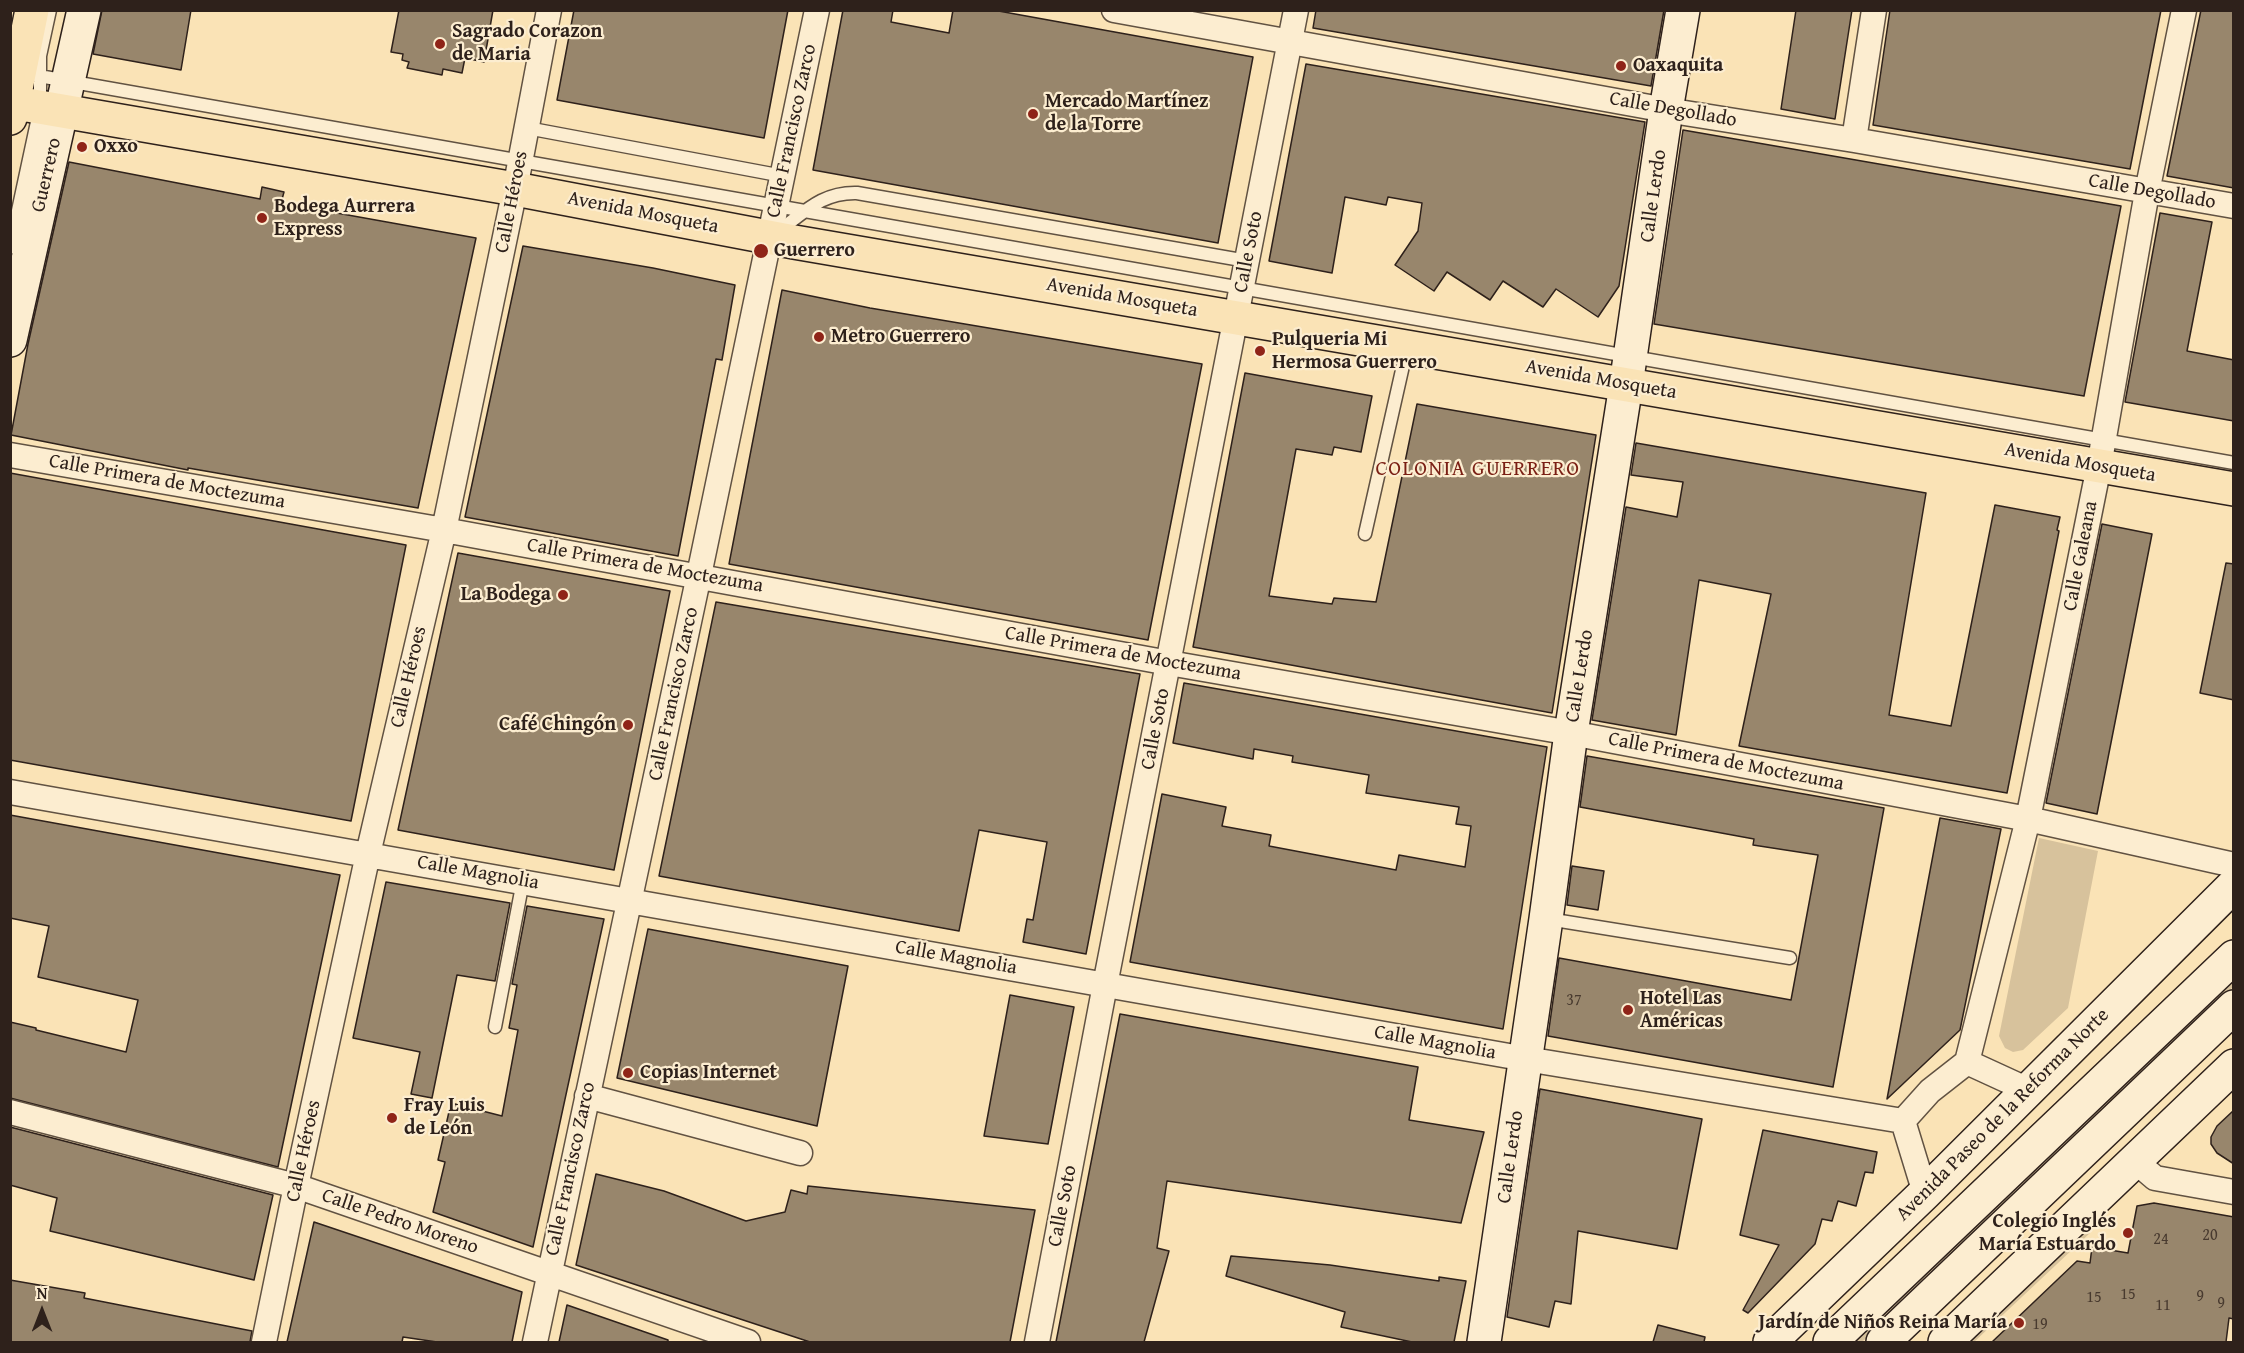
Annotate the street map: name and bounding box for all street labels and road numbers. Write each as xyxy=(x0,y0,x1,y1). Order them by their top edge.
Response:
street label: Calle Francisco Zarco xyxy=(762,42,822,220)
street label: Calle Degollado xyxy=(1608,87,1738,133)
street label: Guerrero xyxy=(27,135,67,215)
street label: Calle Lerdo xyxy=(1636,148,1672,244)
street label: Calle Héroes xyxy=(490,149,534,255)
street label: Calle Degollado xyxy=(2087,169,2217,215)
street label: Avenida Mosqueta xyxy=(566,187,720,239)
street label: Calle Soto xyxy=(1229,209,1269,295)
street label: Avenida Mosqueta xyxy=(1044,273,1200,323)
street label: Avenida Mosqueta xyxy=(1523,355,1679,405)
street label: Avenida Mosqueta xyxy=(2002,438,2158,488)
street label: Calle Primera de Moctezuma xyxy=(47,449,287,515)
street label: Calle Galeana xyxy=(2059,499,2103,613)
street label: Calle Primera de Moctezuma xyxy=(525,533,765,599)
street label: Calle Francisco Zarco xyxy=(644,605,704,783)
street label: Calle Primera de Moctezuma xyxy=(1003,621,1243,687)
street label: Calle Héroes xyxy=(386,624,432,730)
street label: Calle Lerdo xyxy=(1561,628,1599,724)
street label: Calle Soto xyxy=(1136,686,1176,772)
street label: Calle Primera de Moctezuma xyxy=(1606,727,1846,797)
street label: Calle Magnolia xyxy=(415,850,541,896)
street label: Calle Magnolia xyxy=(893,935,1019,981)
street label: Avenida Paseo de la Reforma Norte xyxy=(1891,1003,2115,1227)
street label: Calle Magnolia xyxy=(1372,1020,1498,1066)
street label: Calle Francisco Zarco xyxy=(541,1080,601,1258)
street label: Calle Héroes xyxy=(282,1098,326,1204)
street label: Calle Lerdo xyxy=(1493,1109,1529,1205)
street label: Calle Soto xyxy=(1043,1163,1083,1249)
street label: Calle Pedro Moreno xyxy=(319,1184,481,1260)

